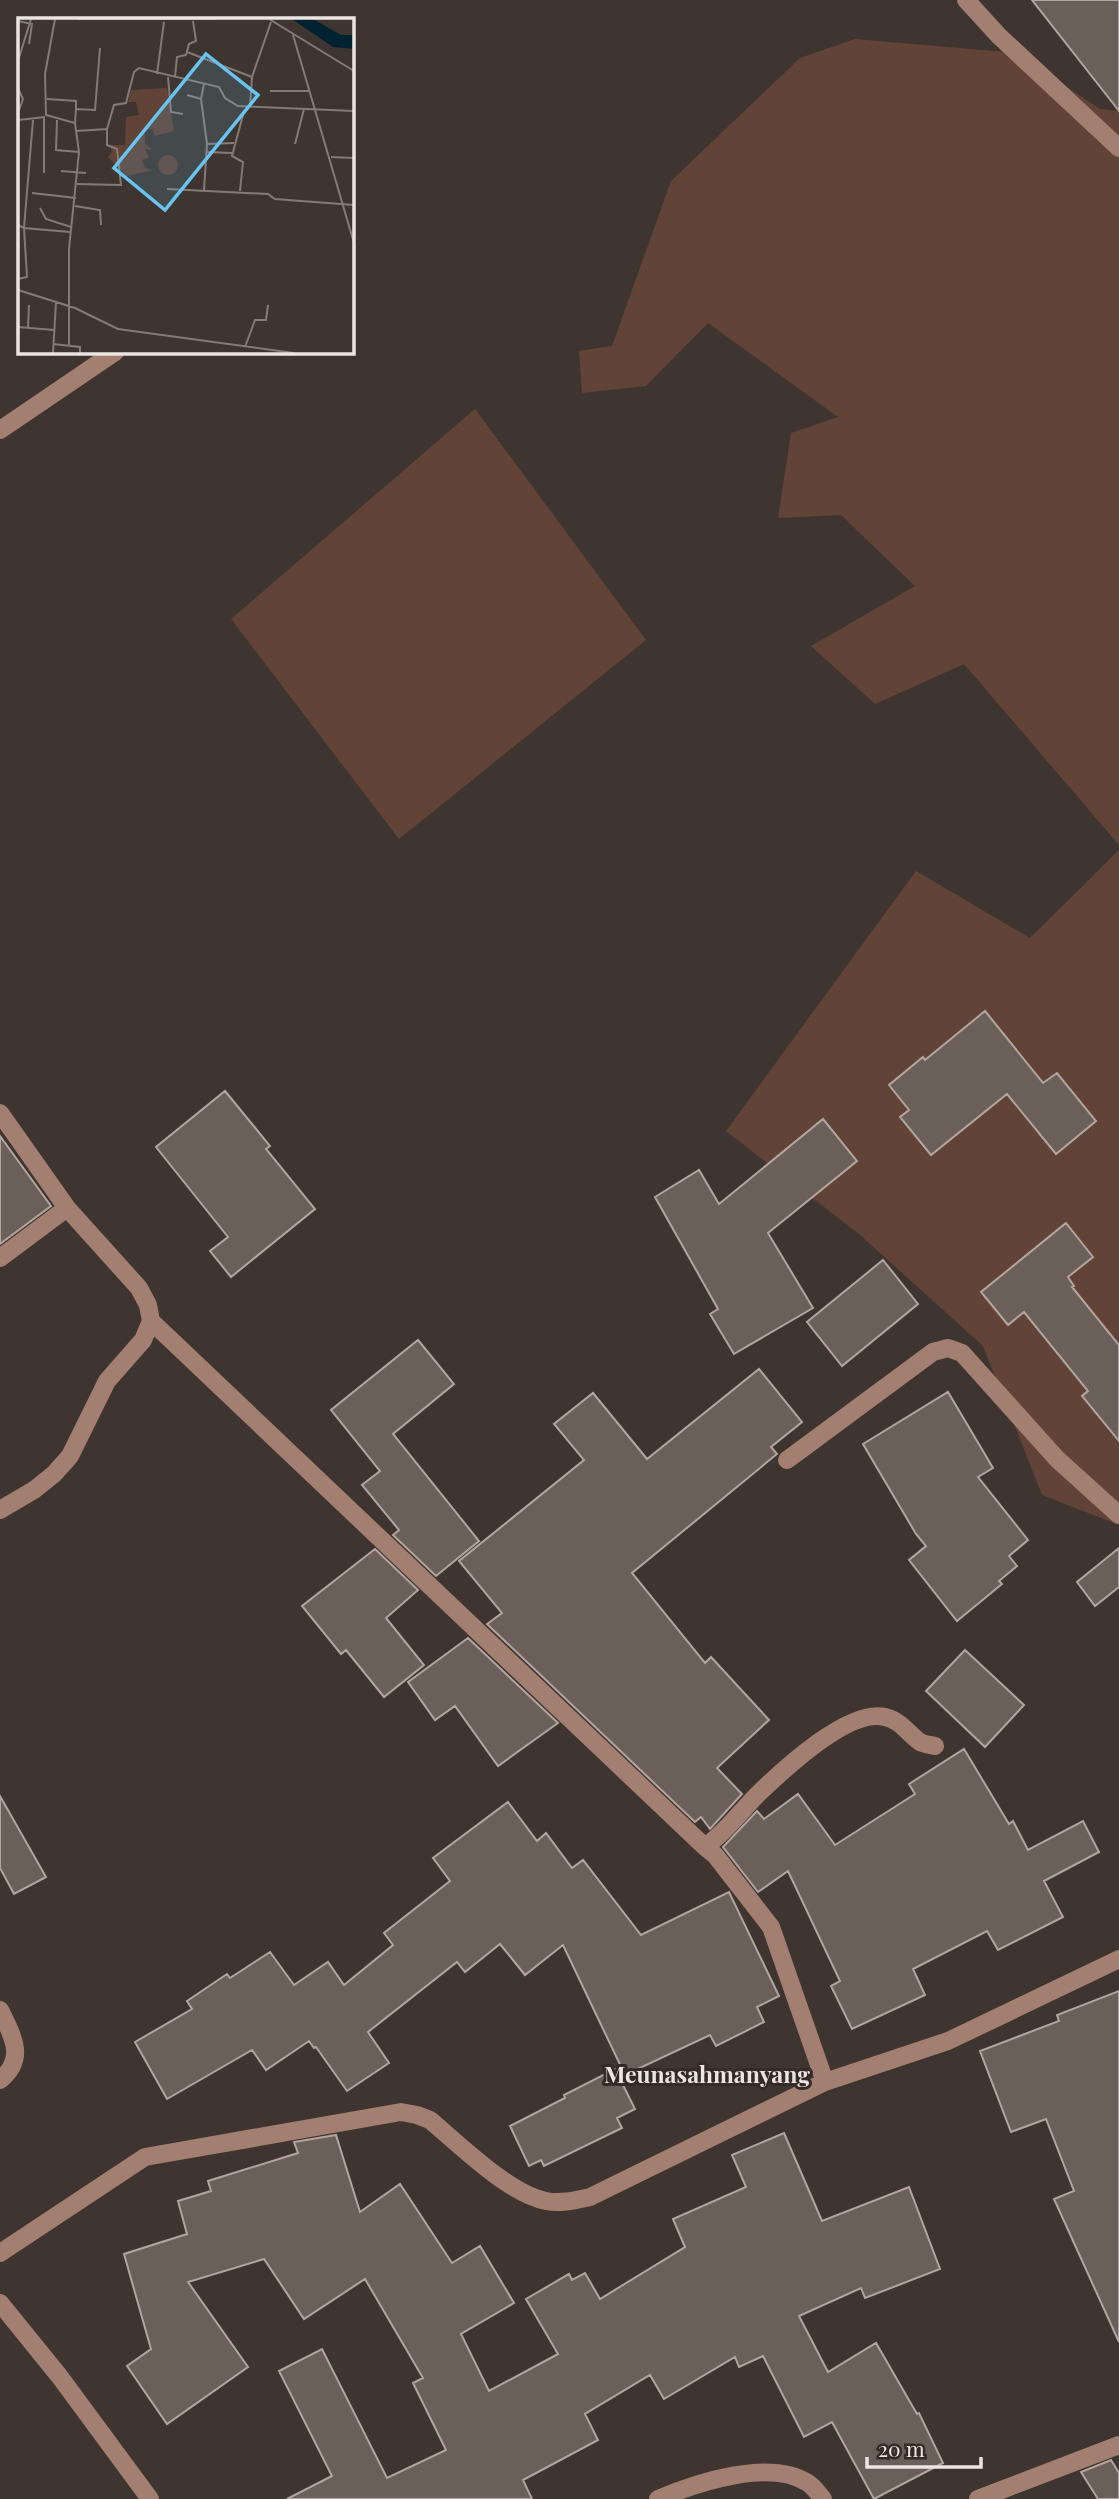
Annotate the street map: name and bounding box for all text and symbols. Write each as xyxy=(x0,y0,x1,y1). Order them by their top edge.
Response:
inset map xyxy=(18,18,354,354)
district label: Meunasahmanyang xyxy=(604,2058,810,2089)
scale bar xyxy=(867,2426,981,2470)
text: 20 m xyxy=(878,2434,925,2462)

